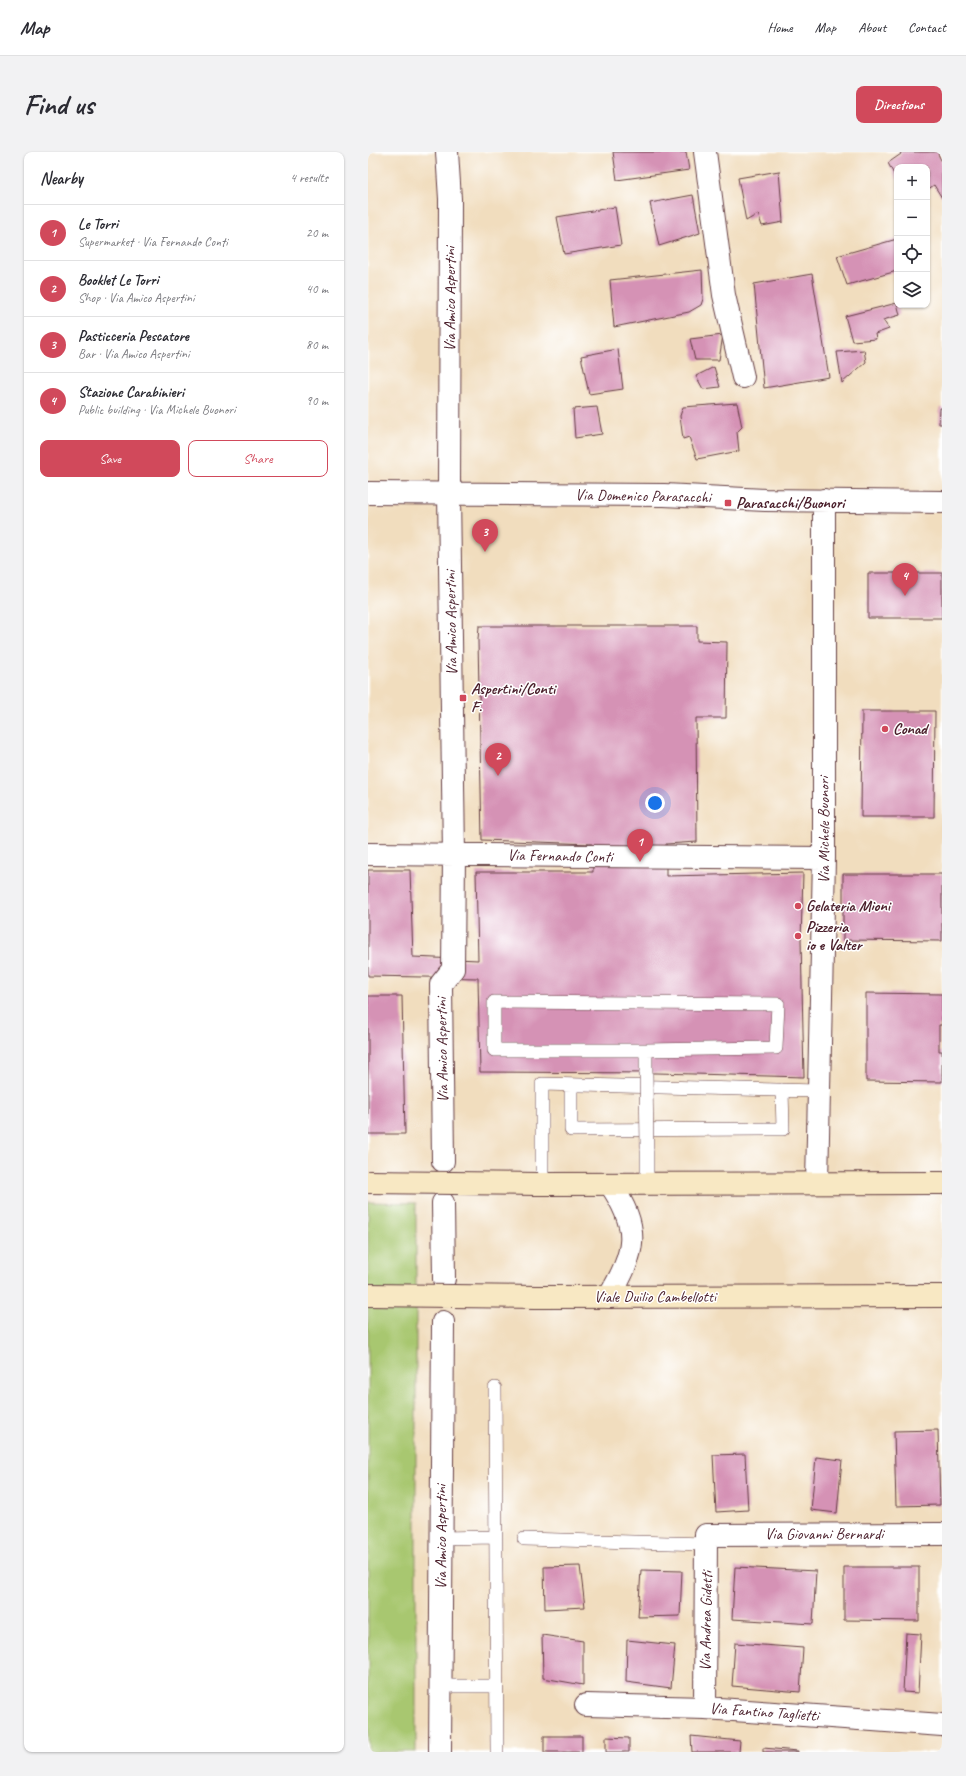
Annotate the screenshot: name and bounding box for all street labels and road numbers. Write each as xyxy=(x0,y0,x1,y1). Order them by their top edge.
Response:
street label: Via Amico Aspertini xyxy=(440,244,460,352)
street label: Via Domenico Parasacchi xyxy=(575,485,713,507)
street label: Via Amico Aspertini xyxy=(440,568,462,676)
street label: Via Michele Buonori xyxy=(814,774,834,884)
street label: Via Fernando Conti xyxy=(507,845,615,867)
street label: Via Amico Aspertini xyxy=(431,995,453,1103)
street label: Viale Duilio Cambellotti xyxy=(594,1287,718,1307)
street label: Via Amico Aspertini xyxy=(431,1482,451,1590)
street label: Via Giovanni Bernardi xyxy=(765,1524,885,1544)
street label: Via Andrea Gidetti xyxy=(695,1569,717,1671)
street label: Via Fantino Taglietti xyxy=(709,1698,821,1726)

